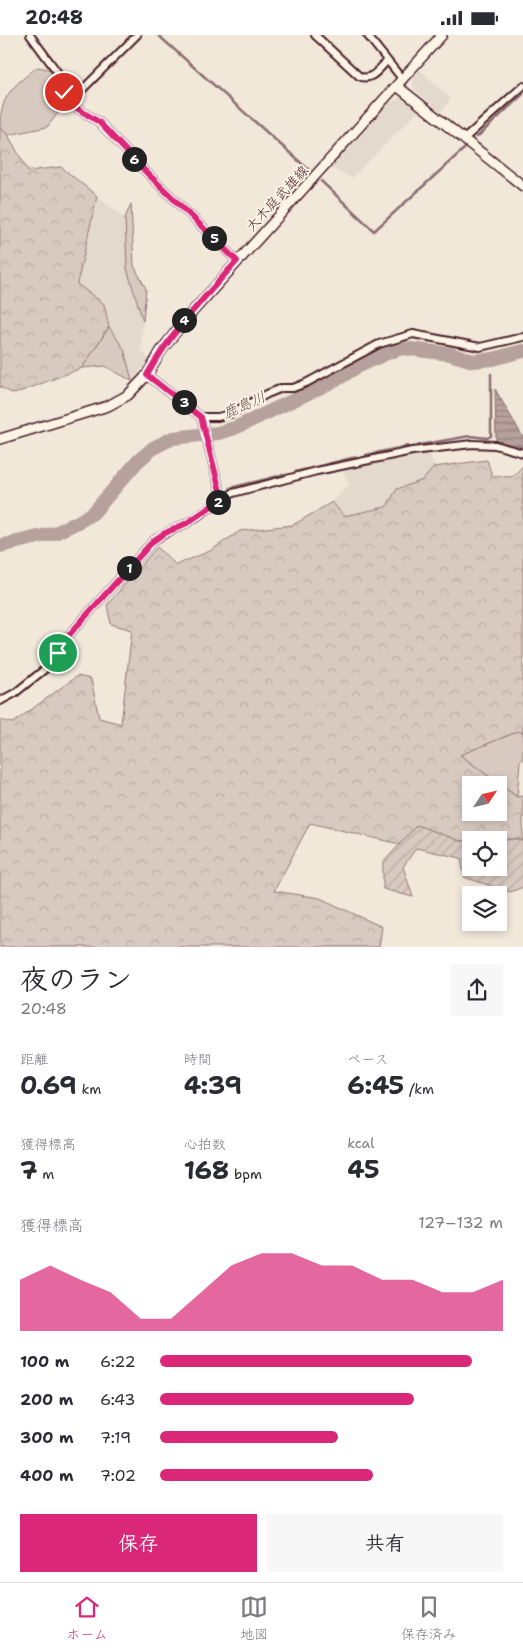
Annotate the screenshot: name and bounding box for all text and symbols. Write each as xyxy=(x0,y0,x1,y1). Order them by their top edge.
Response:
text: 20:48 xyxy=(25,5,83,30)
pin xyxy=(43,71,85,113)
icon: check xyxy=(50,78,78,106)
pin: 6 xyxy=(122,147,146,171)
text: 6 xyxy=(130,150,139,168)
street label: 大木庭武雄線 xyxy=(242,161,312,235)
pin: 5 xyxy=(202,225,226,251)
text: 5 xyxy=(210,229,219,247)
pin: 4 xyxy=(172,307,196,333)
text: 4 xyxy=(180,311,189,329)
water label: 鹿島川 xyxy=(219,387,269,423)
pin: 3 xyxy=(172,389,196,415)
text: 3 xyxy=(180,393,189,411)
pin: 2 xyxy=(206,489,230,515)
text: 2 xyxy=(214,493,223,511)
pin: 1 xyxy=(116,555,142,581)
text: 1 xyxy=(126,559,133,577)
pin xyxy=(37,632,79,674)
icon: arrive xyxy=(44,639,72,667)
north arrow xyxy=(462,776,508,821)
map controls xyxy=(462,776,507,931)
button: locate xyxy=(462,831,507,876)
button: layers xyxy=(462,886,507,931)
text: 夜のラン xyxy=(20,960,132,998)
button: share xyxy=(451,964,503,1016)
text: 20:48 xyxy=(20,998,67,1019)
text: 距離 xyxy=(20,1050,48,1068)
text: 時間 xyxy=(184,1050,212,1068)
text: ペース xyxy=(347,1050,389,1068)
text: 0.69 xyxy=(20,1068,77,1102)
text: 4:39 xyxy=(184,1068,242,1102)
text: 6:45 xyxy=(347,1068,404,1102)
text: km xyxy=(77,1080,101,1098)
text: /km xyxy=(404,1080,434,1098)
text: kcal xyxy=(347,1134,375,1152)
text: 獲得標高 xyxy=(20,1135,76,1153)
text: 心拍数 xyxy=(184,1135,226,1153)
text: 45 xyxy=(347,1152,380,1186)
text: 7 xyxy=(20,1153,38,1187)
text: 168 xyxy=(184,1153,229,1187)
text: m xyxy=(38,1165,54,1183)
text: bpm xyxy=(229,1165,262,1183)
text: 127–132 m xyxy=(418,1212,503,1233)
text: 獲得標高 xyxy=(20,1215,84,1236)
text: 100 m xyxy=(20,1351,69,1372)
text: 6:22 xyxy=(100,1351,136,1372)
text: 200 m xyxy=(20,1389,73,1410)
text: 6:43 xyxy=(100,1389,135,1410)
text: 300 m xyxy=(20,1427,74,1448)
text: 7:19 xyxy=(100,1427,131,1448)
text: 400 m xyxy=(20,1465,74,1486)
text: 7:02 xyxy=(100,1465,136,1486)
button: 保存 xyxy=(20,1514,257,1572)
button: 共有 xyxy=(267,1514,503,1572)
tab: ホーム xyxy=(66,1593,108,1643)
tab: 地図 xyxy=(240,1593,268,1643)
tab: 保存済み xyxy=(401,1593,457,1643)

